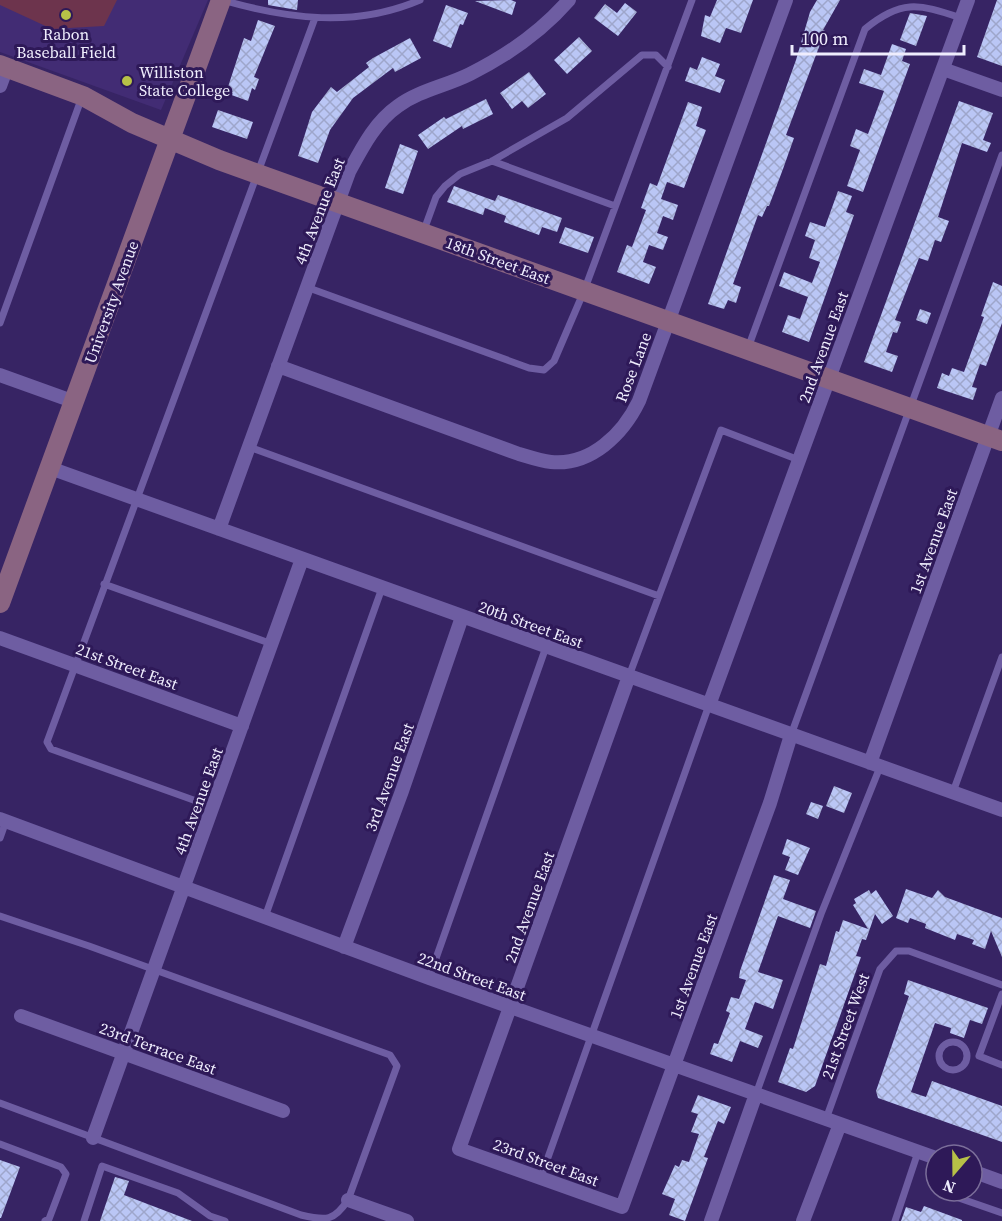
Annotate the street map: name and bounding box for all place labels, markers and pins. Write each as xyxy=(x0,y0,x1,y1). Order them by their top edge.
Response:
marker: Rabon Baseball Field xyxy=(59,8,73,22)
place label: Rabon Baseball Field xyxy=(16,23,116,63)
place label: Williston State College xyxy=(139,61,230,101)
marker: Williston State College xyxy=(120,74,134,88)

